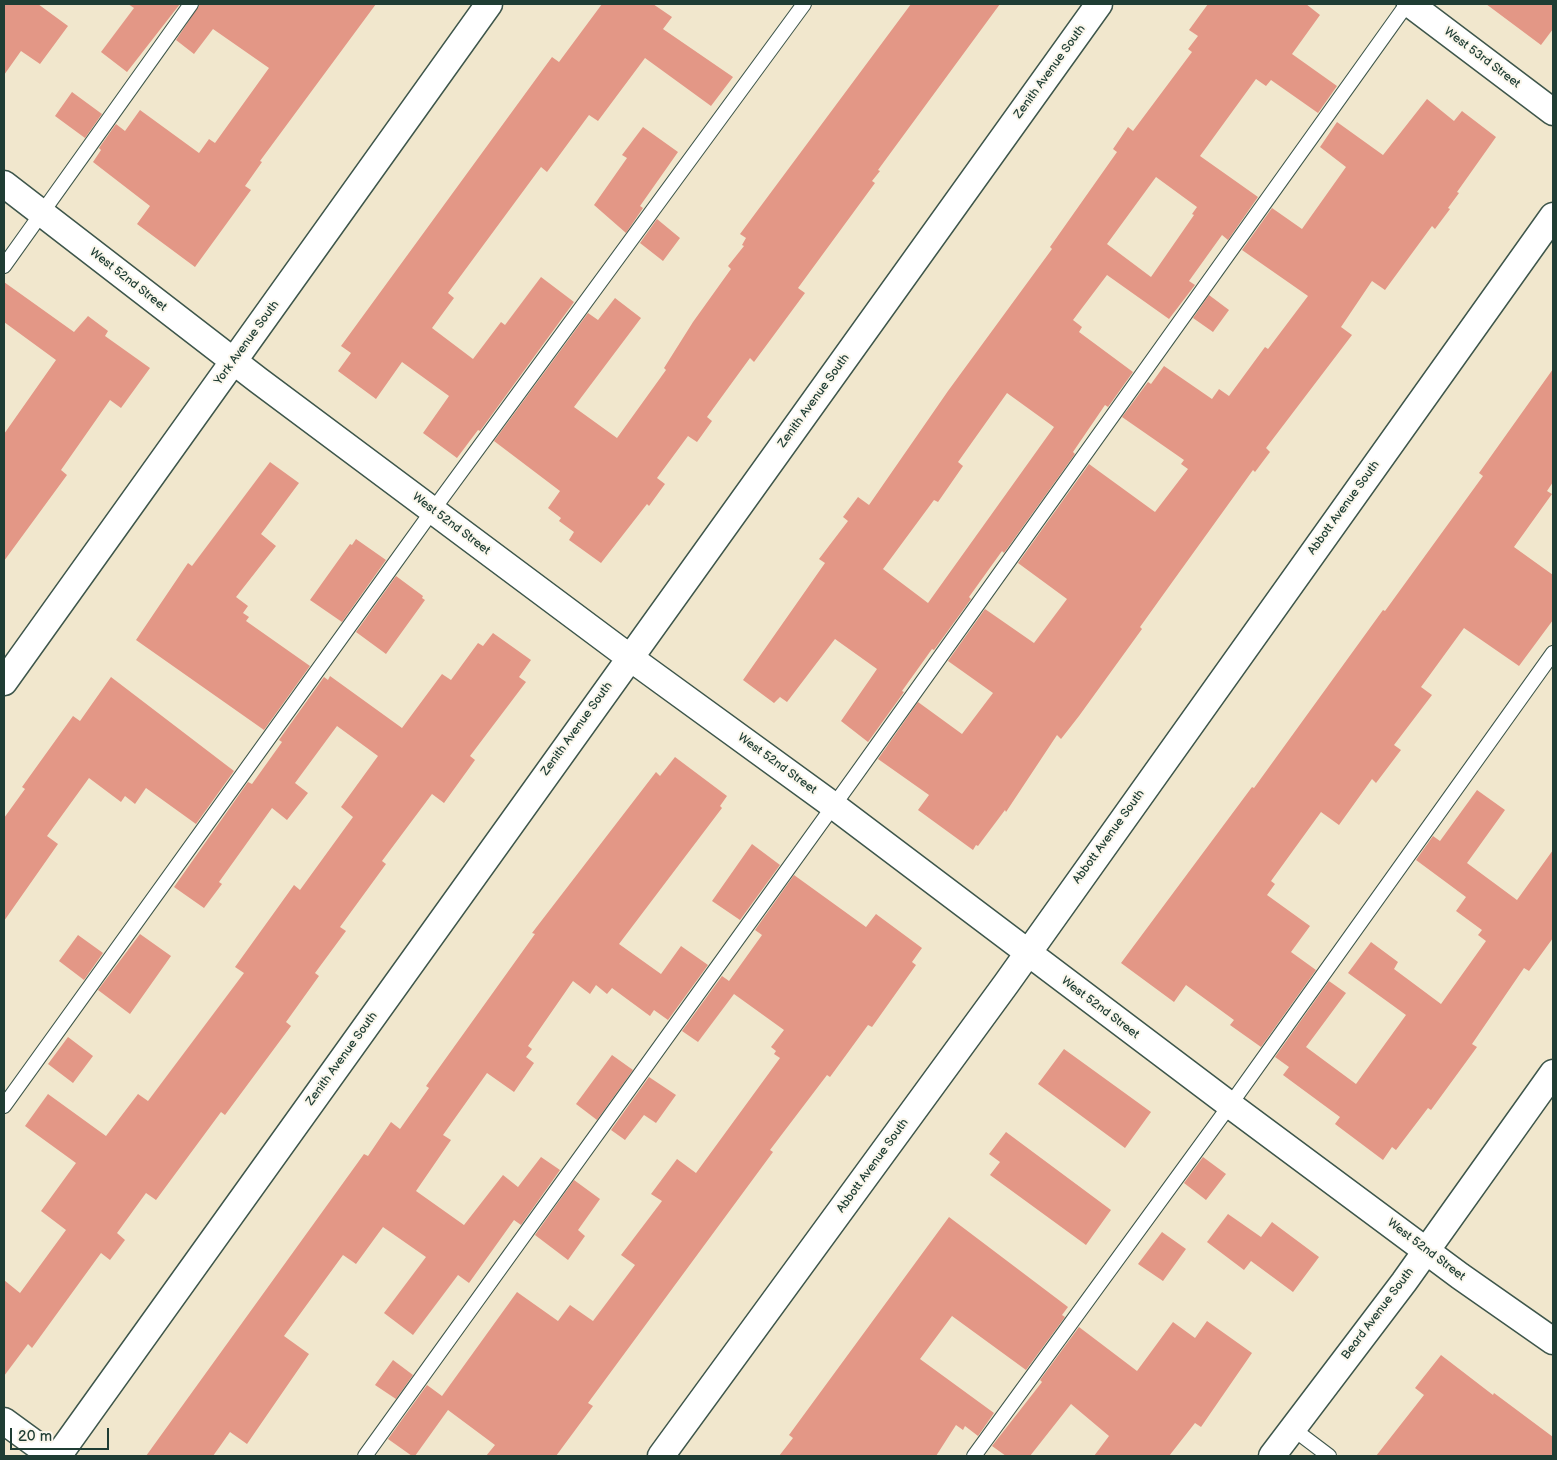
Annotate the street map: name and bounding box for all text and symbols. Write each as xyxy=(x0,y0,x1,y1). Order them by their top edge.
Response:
street label: Zenith Avenue South xyxy=(1011,22,1089,122)
street label: West 53rd Street xyxy=(1441,25,1523,91)
street label: West 52nd Street xyxy=(87,245,169,315)
street label: York Avenue South xyxy=(212,298,282,388)
street label: Zenith Avenue South xyxy=(775,351,853,451)
street label: Abbott Avenue South xyxy=(1305,458,1383,558)
street label: West 52nd Street xyxy=(409,490,493,558)
street label: Zenith Avenue South xyxy=(538,679,616,779)
street label: West 52nd Street xyxy=(735,731,819,797)
street label: Abbott Avenue South xyxy=(1070,787,1148,887)
street label: West 52nd Street xyxy=(1058,974,1142,1042)
street label: Zenith Avenue South xyxy=(303,1009,381,1109)
street label: Abbott Avenue South xyxy=(834,1116,912,1216)
street label: West 52nd Street xyxy=(1384,1216,1468,1284)
street label: Beard Avenue South xyxy=(1339,1265,1417,1363)
scale bar xyxy=(12,1418,111,1450)
text: 20 m xyxy=(18,1427,52,1446)

